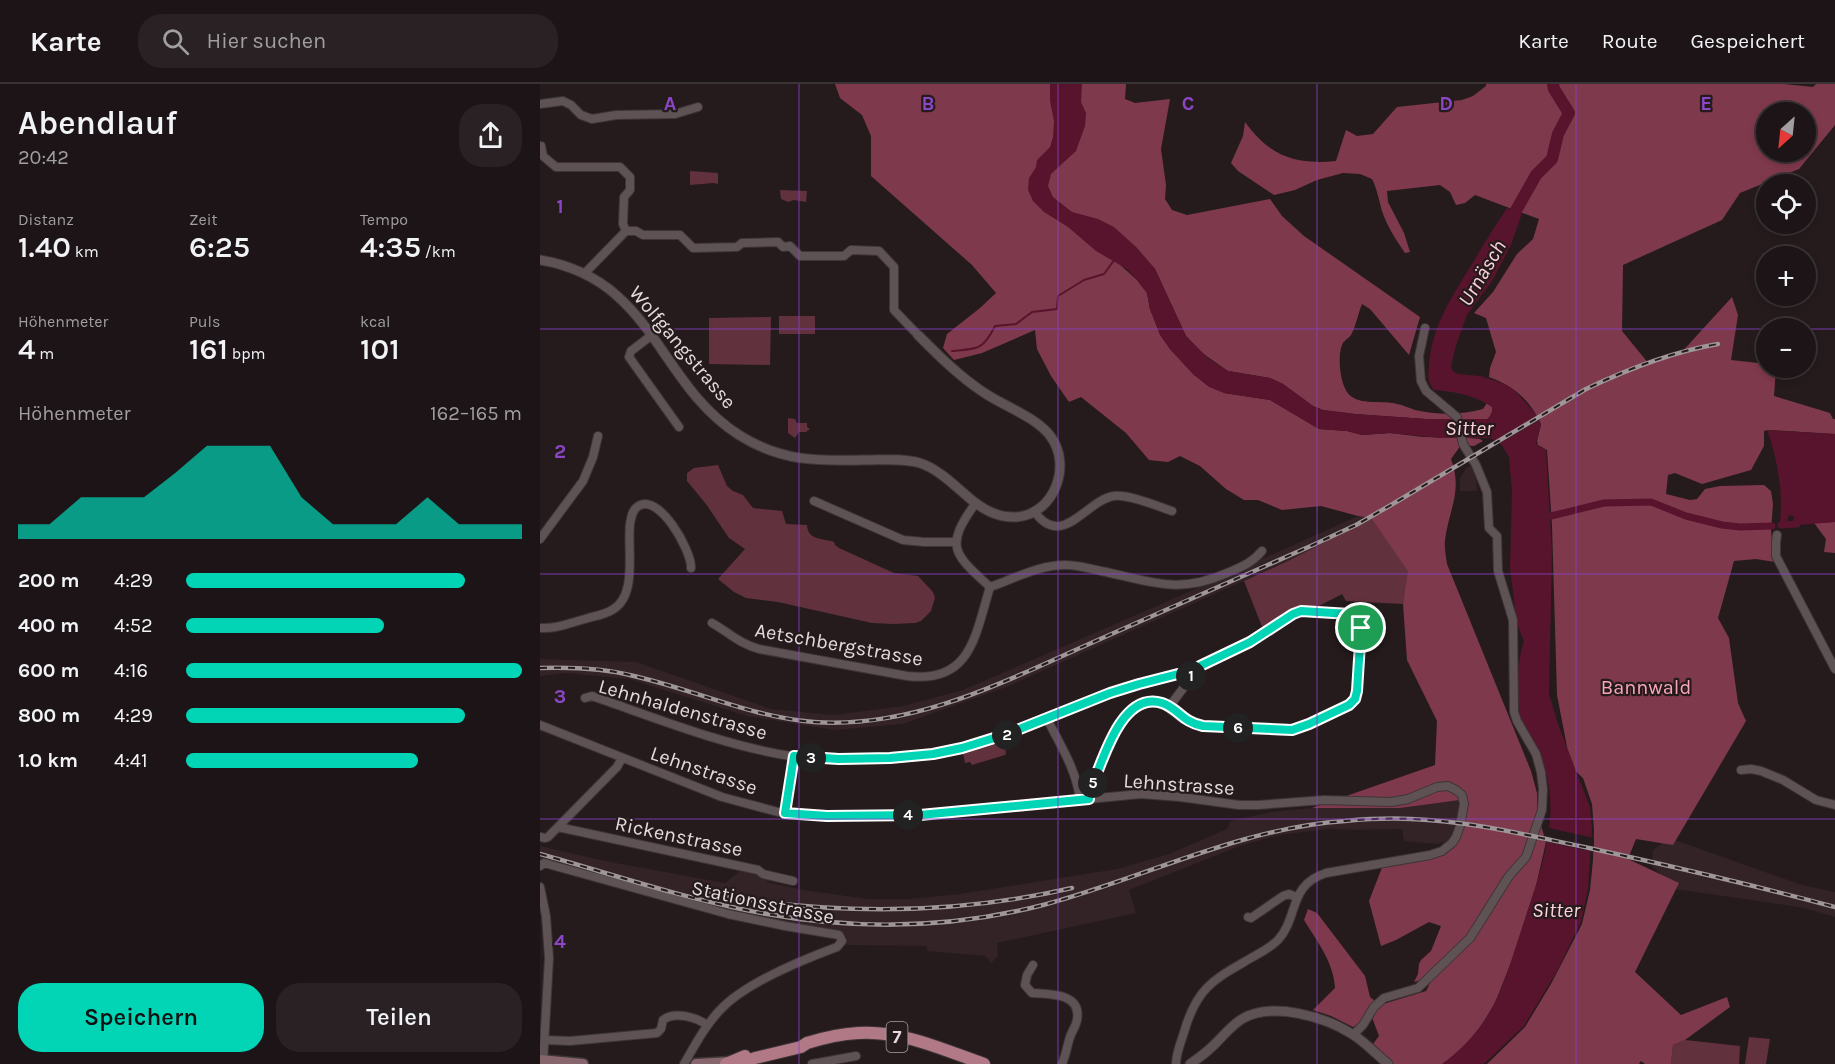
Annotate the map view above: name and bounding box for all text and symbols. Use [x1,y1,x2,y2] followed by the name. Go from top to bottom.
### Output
[138,14,558,68] search box
[30,25,102,58] text: Karte
[159,25,192,58] icon: search
[207,28,326,54] text: Hier suchen
[1518,29,1569,53] text: Karte
[1602,29,1658,53] text: Route
[1691,29,1805,53] text: Gespeichert
[664,92,677,115] text: A
[922,92,934,115] text: B
[1182,92,1194,115] text: C
[1439,92,1453,115] text: D
[1700,92,1712,115] text: E
[1756,102,1816,162] north arrow
[1756,102,1816,378] map controls
[18,104,177,142] text: Abendlauf
[459,104,522,167] button: share
[18,146,69,169] text: 20:42
[1756,174,1816,234] button: locate
[556,195,564,218] text: 1
[18,210,74,229] text: Distanz
[189,210,217,229] text: Zeit
[360,210,408,229] text: Tempo
[18,229,71,265] text: 1.40
[189,229,250,265] text: 6:25
[360,229,421,265] text: 4:35
[1453,236,1511,310] water label: Urnäsch
[71,242,99,261] text: km
[421,242,456,261] text: /km
[1756,246,1816,306] button: +
[625,281,741,413] street label: Wolfgangstrasse
[18,312,108,331] text: Höhenmeter
[189,312,220,331] text: Puls
[360,312,391,331] text: kcal
[1756,318,1816,378] button: −
[18,331,36,367] text: 4
[189,331,228,367] text: 161
[360,331,400,367] text: 101
[36,344,54,363] text: m
[228,344,266,363] text: bpm
[18,402,131,425] text: Höhenmeter
[430,402,522,425] text: 162–165 m
[1445,416,1494,440] water label: Sitter
[554,440,566,463] text: 2
[18,569,79,592] text: 200 m
[114,569,153,592] text: 4:29
[1335,602,1386,653] pin
[1344,611,1377,644] icon: arrive
[18,614,79,637] text: 400 m
[114,614,153,637] text: 4:52
[753,618,925,671] street label: Aetschbergstrasse
[18,659,79,682] text: 600 m
[114,659,148,682] text: 4:16
[1176,661,1206,691] pin: 1
[1188,666,1194,685] text: 1
[596,674,770,745] street label: Lehnhaldenstrasse
[1601,676,1691,699] park label: Bannwald
[554,685,566,708] text: 3
[18,704,80,727] text: 800 m
[114,704,153,727] text: 4:29
[1223,713,1253,743] pin: 6
[1233,718,1243,737] text: 6
[992,720,1022,750] pin: 2
[1002,725,1012,744] text: 2
[647,741,760,799] street label: Lehnstrasse
[796,743,826,773] pin: 3
[806,748,816,767] text: 3
[18,749,78,772] text: 1.0 km
[114,749,148,772] text: 4:41
[1078,768,1108,798] pin: 5
[1123,769,1235,800] street label: Lehnstrasse
[1088,773,1098,792] text: 5
[893,800,923,830] pin: 4
[903,805,913,824] text: 4
[613,812,745,861] street label: Rickenstrasse
[690,876,836,929] street label: Stationsstrasse
[1532,898,1581,922] water label: Sitter
[554,930,566,953] text: 4
[18,983,264,1052] button: Speichern
[276,983,522,1052] button: Teilen
[886,1022,908,1052] road number: 7

